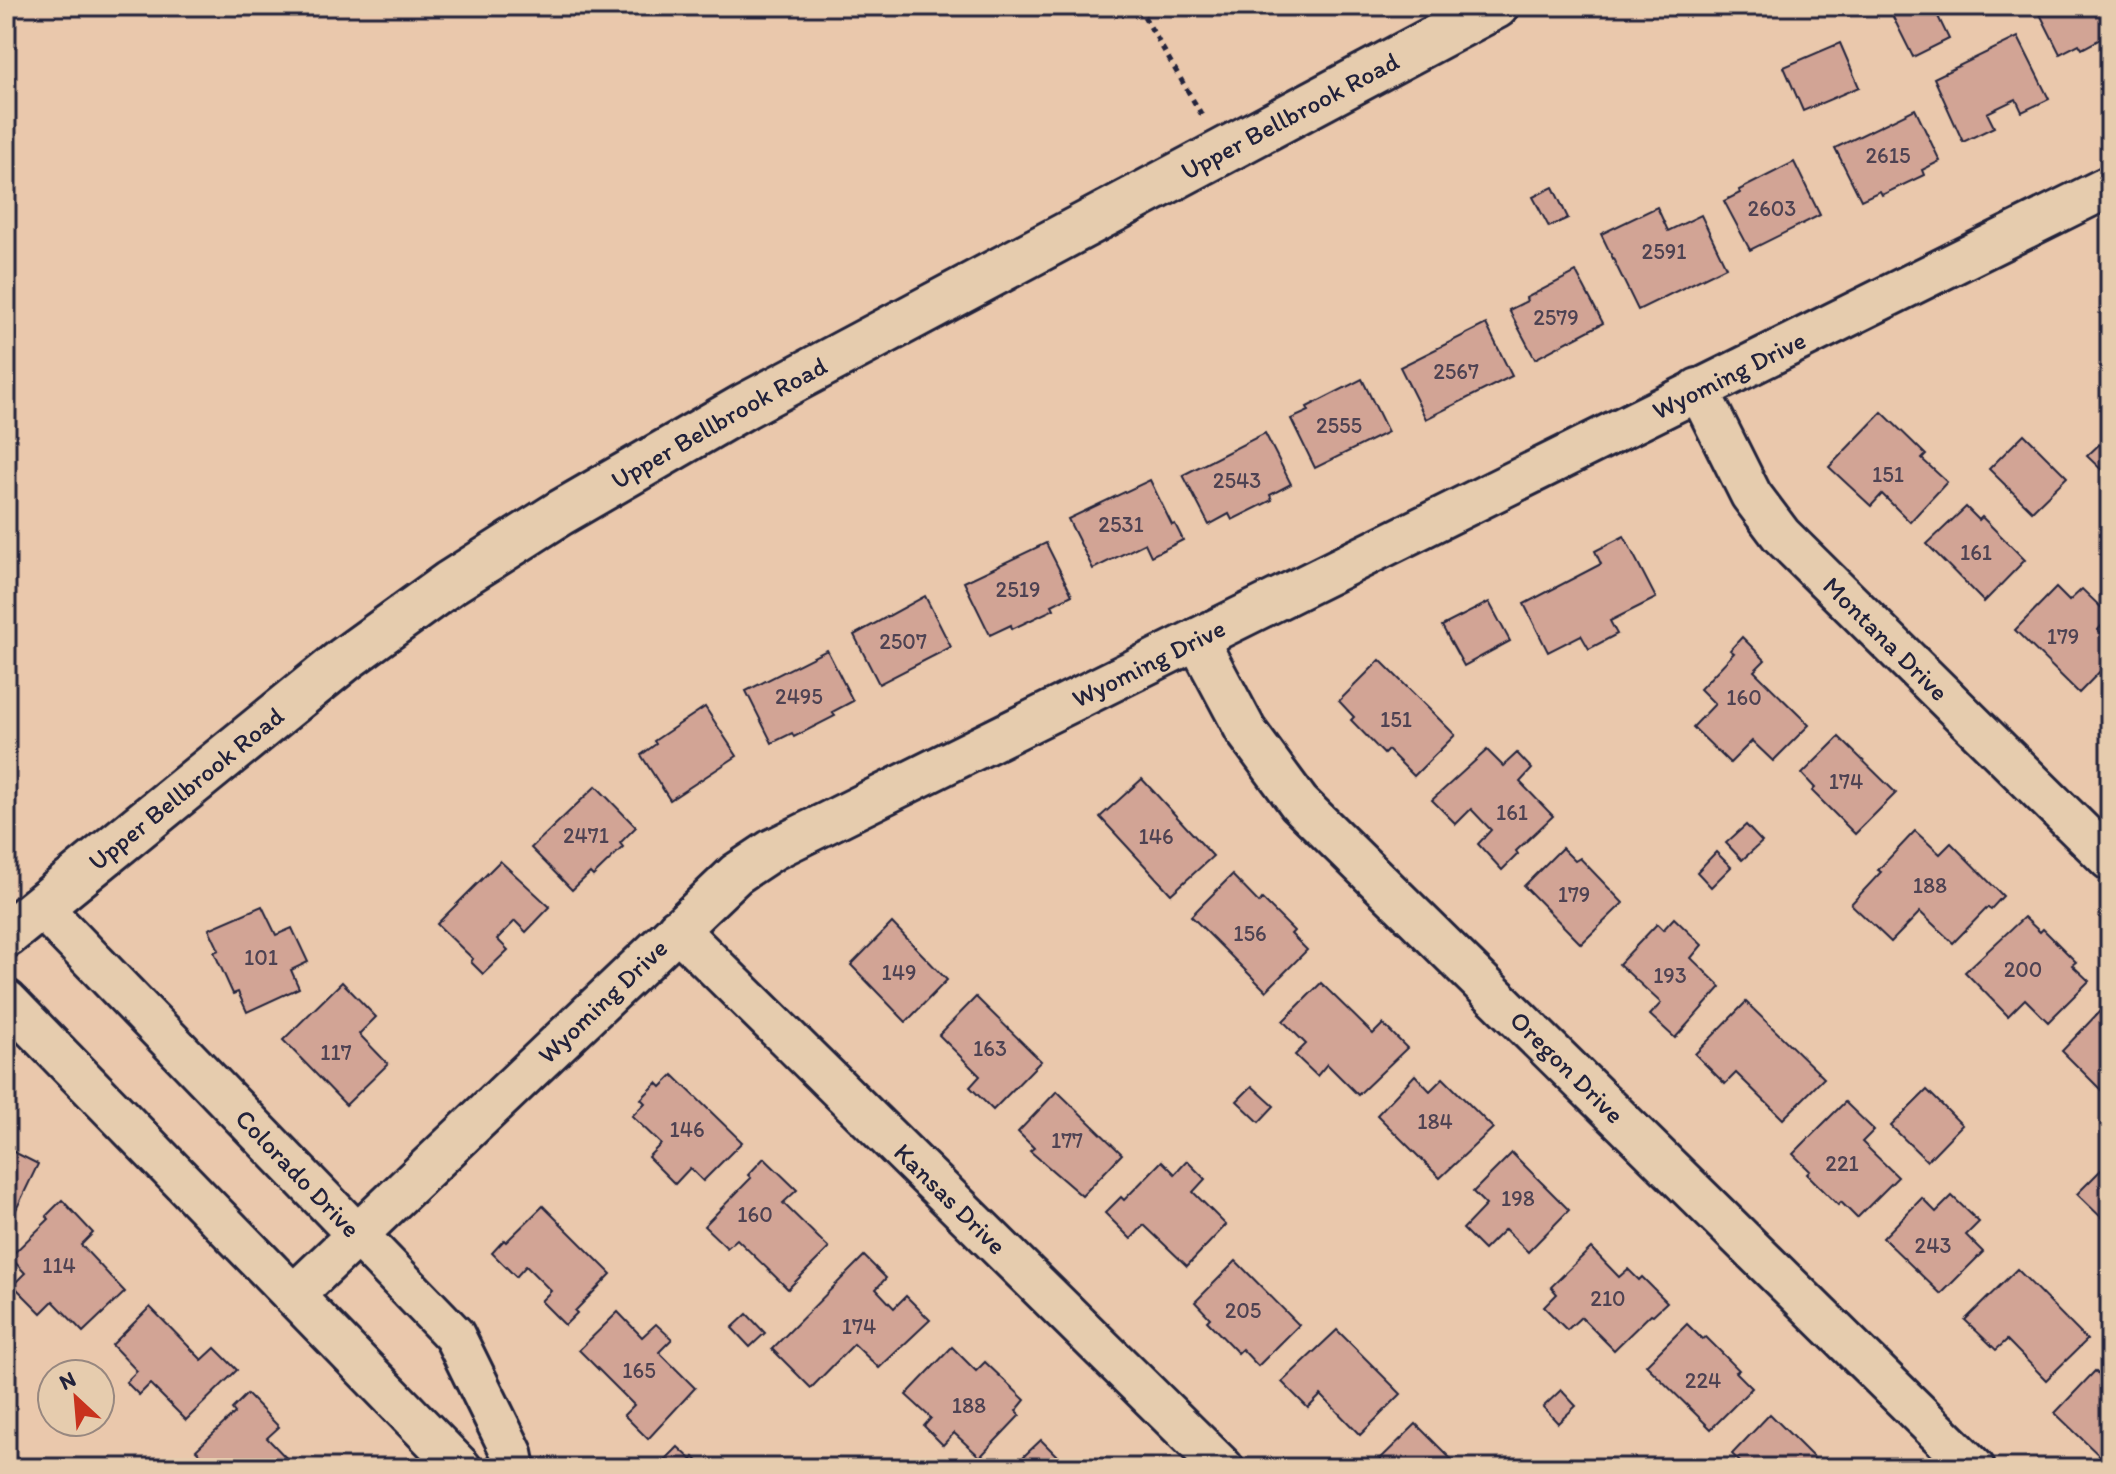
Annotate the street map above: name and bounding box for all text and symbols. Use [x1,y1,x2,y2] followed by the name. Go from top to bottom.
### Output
[1175,45,1404,187] street label: Upper Bellbrook Road
[1866,142,1910,169] house number: 2615
[1748,195,1796,222] house number: 2603
[1642,238,1686,265] house number: 2591
[1533,304,1579,331] house number: 2579
[1647,324,1811,427] street label: Wyoming Drive
[605,349,832,496] street label: Upper Bellbrook Road
[1433,358,1479,385] house number: 2567
[1316,412,1362,439] house number: 2555
[1872,461,1904,488] house number: 151
[1213,467,1261,494] house number: 2543
[1098,511,1144,538] house number: 2531
[1960,539,1992,566] house number: 161
[1816,570,1955,708] street label: Montana Drive
[996,576,1040,603] house number: 2519
[1067,612,1230,715] street label: Wyoming Drive
[2047,623,2079,650] house number: 179
[879,628,927,655] house number: 2507
[775,683,823,710] house number: 2495
[1726,684,1762,711] house number: 160
[82,700,290,877] street label: Upper Bellbrook Road
[1380,706,1412,733] house number: 151
[1829,768,1863,795] house number: 174
[1496,799,1528,826] house number: 161
[563,822,609,849] house number: 2471
[1138,823,1174,850] house number: 146
[1913,872,1947,899] house number: 188
[1558,881,1590,908] house number: 179
[1233,920,1267,947] house number: 156
[531,932,674,1070] street label: Wyoming Drive
[244,944,278,971] house number: 101
[2004,956,2042,983] house number: 200
[882,959,916,986] house number: 149
[1653,962,1687,989] house number: 193
[1503,1004,1631,1130] street label: Oregon Drive
[973,1035,1007,1062] house number: 163
[320,1039,352,1066] house number: 117
[229,1102,367,1244] street label: Colorado Drive
[1417,1108,1453,1135] house number: 184
[669,1116,705,1143] house number: 146
[1051,1127,1083,1154] house number: 177
[887,1136,1013,1261] street label: Kansas Drive
[1825,1150,1859,1177] house number: 221
[1501,1185,1535,1212] house number: 198
[737,1201,773,1228] house number: 160
[1915,1232,1951,1259] house number: 243
[42,1252,76,1279] house number: 114
[1590,1285,1626,1312] house number: 210
[1225,1297,1261,1324] house number: 205
[842,1313,876,1340] house number: 174
[622,1357,656,1384] house number: 165
[36,1358,116,1438] north arrow
[55,1365,80,1396] text: N
[1685,1367,1721,1394] house number: 224
[952,1392,986,1419] house number: 188

